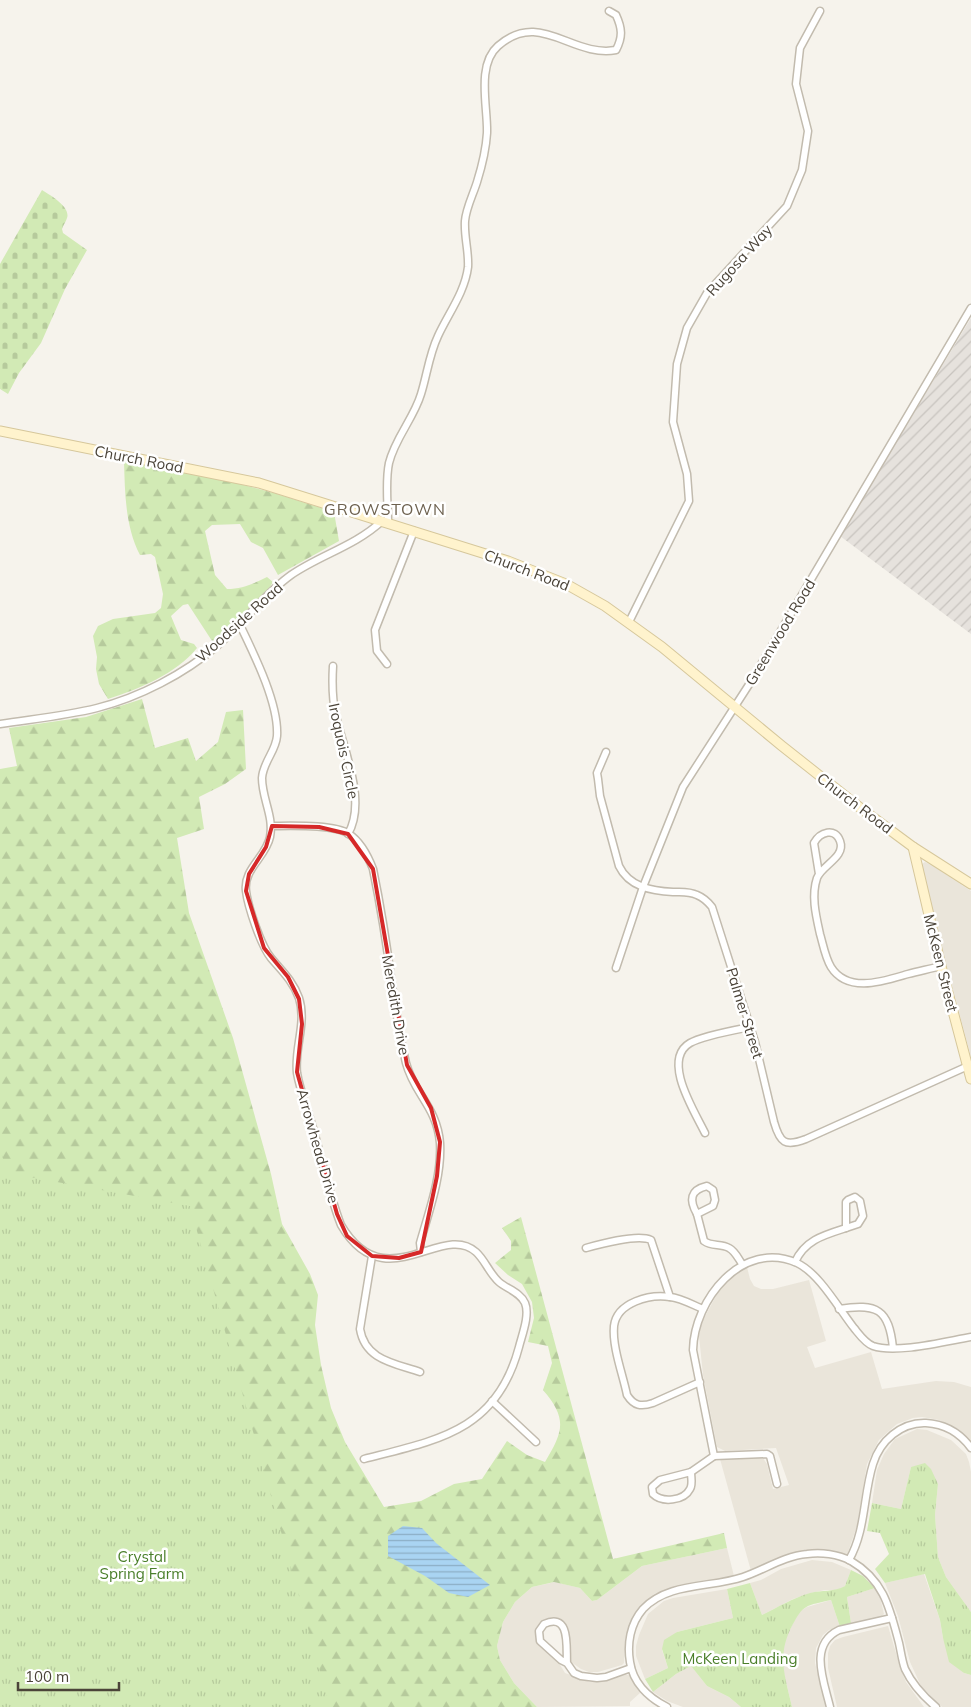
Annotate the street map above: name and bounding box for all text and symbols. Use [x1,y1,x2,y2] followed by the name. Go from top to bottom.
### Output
[702,220,776,300] street label: Rugosa Way
[93,441,185,477] street label: Church Road
[324,499,446,519] district label: GROWSTOWN
[482,545,572,595] street label: Church Road
[741,575,819,689] street label: Greenwood Road
[191,578,287,666] street label: Woodside Road
[325,701,363,801] street label: Iroquois Circle
[813,768,897,838] street label: Church Road
[920,912,962,1014] street label: McKeen Street
[378,953,414,1057] street label: Meredith Drive
[722,965,768,1061] street label: Palmer Street
[293,1086,343,1206] street label: Arrowhead Drive
[100,1547,184,1583] park label: Crystal Spring Farm
[682,1649,798,1668] park label: McKeen Landing
[18,1660,119,1692] scale bar
[25,1667,69,1686] text: 100 m

